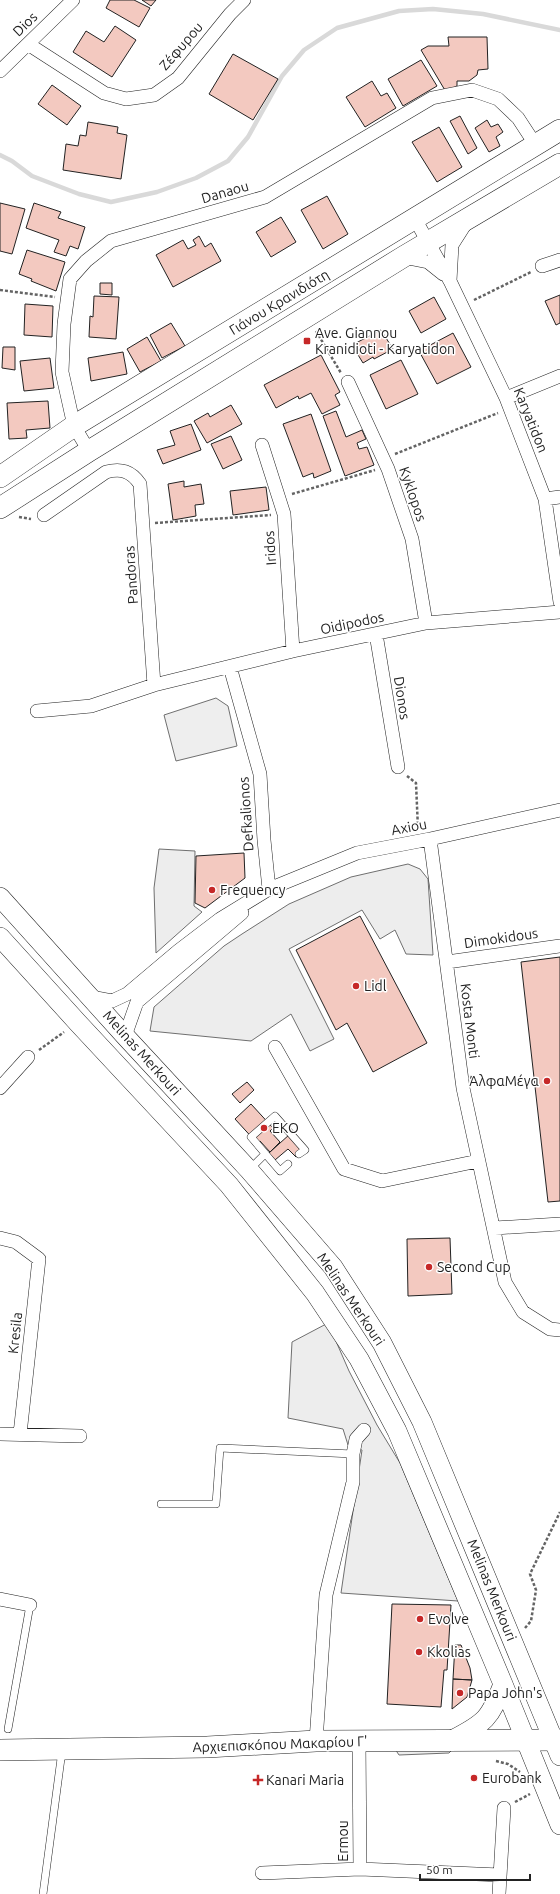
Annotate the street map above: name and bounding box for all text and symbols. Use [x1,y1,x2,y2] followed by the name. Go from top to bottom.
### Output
[10,9,40,39] street label: Dios
[156,19,206,73] street label: Ζέφυρου
[199,178,251,206] street label: Danaou
[226,266,332,338] street label: Γιάνου Κρανιδιότη
[315,325,455,357] place label: Ave. Giannou Kranidioti - Karyatidon
[302,336,312,346] marker: Ave. Giannou Kranidioti - Karyatidon
[511,385,551,455] street label: Karyatidon
[396,465,430,523] street label: Kyklopos
[261,530,279,566] street label: Iridos
[121,545,141,605] street label: Pandoras
[319,608,385,638] street label: Oidipodos
[391,675,413,721] street label: Dionos
[235,776,257,852] street label: Defkalionos
[390,816,428,838] street label: Axiou
[220,882,286,898] place label: Frequency
[207,885,217,895] marker: Frequency
[463,925,539,951] street label: Dimokidous
[364,978,387,994] place label: Lidl
[351,981,361,991] marker: Lidl
[457,982,483,1060] street label: Kosta Monti
[100,1007,184,1099] street label: Melinas Merkouri
[469,1073,540,1089] place label: ΆλφαΜέγα
[542,1076,552,1086] marker: ΆλφαΜέγα
[272,1120,299,1136] place label: EKO
[259,1123,269,1133] marker: EKO
[314,1250,388,1348] street label: Melinas Merkouri
[437,1259,511,1275] place label: Second Cup
[424,1262,434,1272] marker: Second Cup
[5,1311,25,1355] street label: Kresila
[464,1537,520,1643] street label: Melinas Merkouri
[428,1611,469,1627] place label: Evolve
[415,1614,425,1624] marker: Evolve
[427,1644,471,1660] place label: Kkolias
[414,1647,424,1657] marker: Kkolias
[468,1685,542,1701] place label: Papa John's
[455,1688,465,1698] marker: Papa John's
[192,1733,368,1755] street label: Αρχιεπισκόπου Μακαρίου Γ'
[482,1770,542,1786] place label: Eurobank
[266,1772,344,1788] place label: Kanari Maria
[469,1773,479,1783] marker: Eurobank
[253,1775,263,1785] marker: Kanari Maria
[335,1820,351,1862] street label: Ermou
[420,1856,530,1882] scale bar
[426,1863,453,1876] text: 50 m

